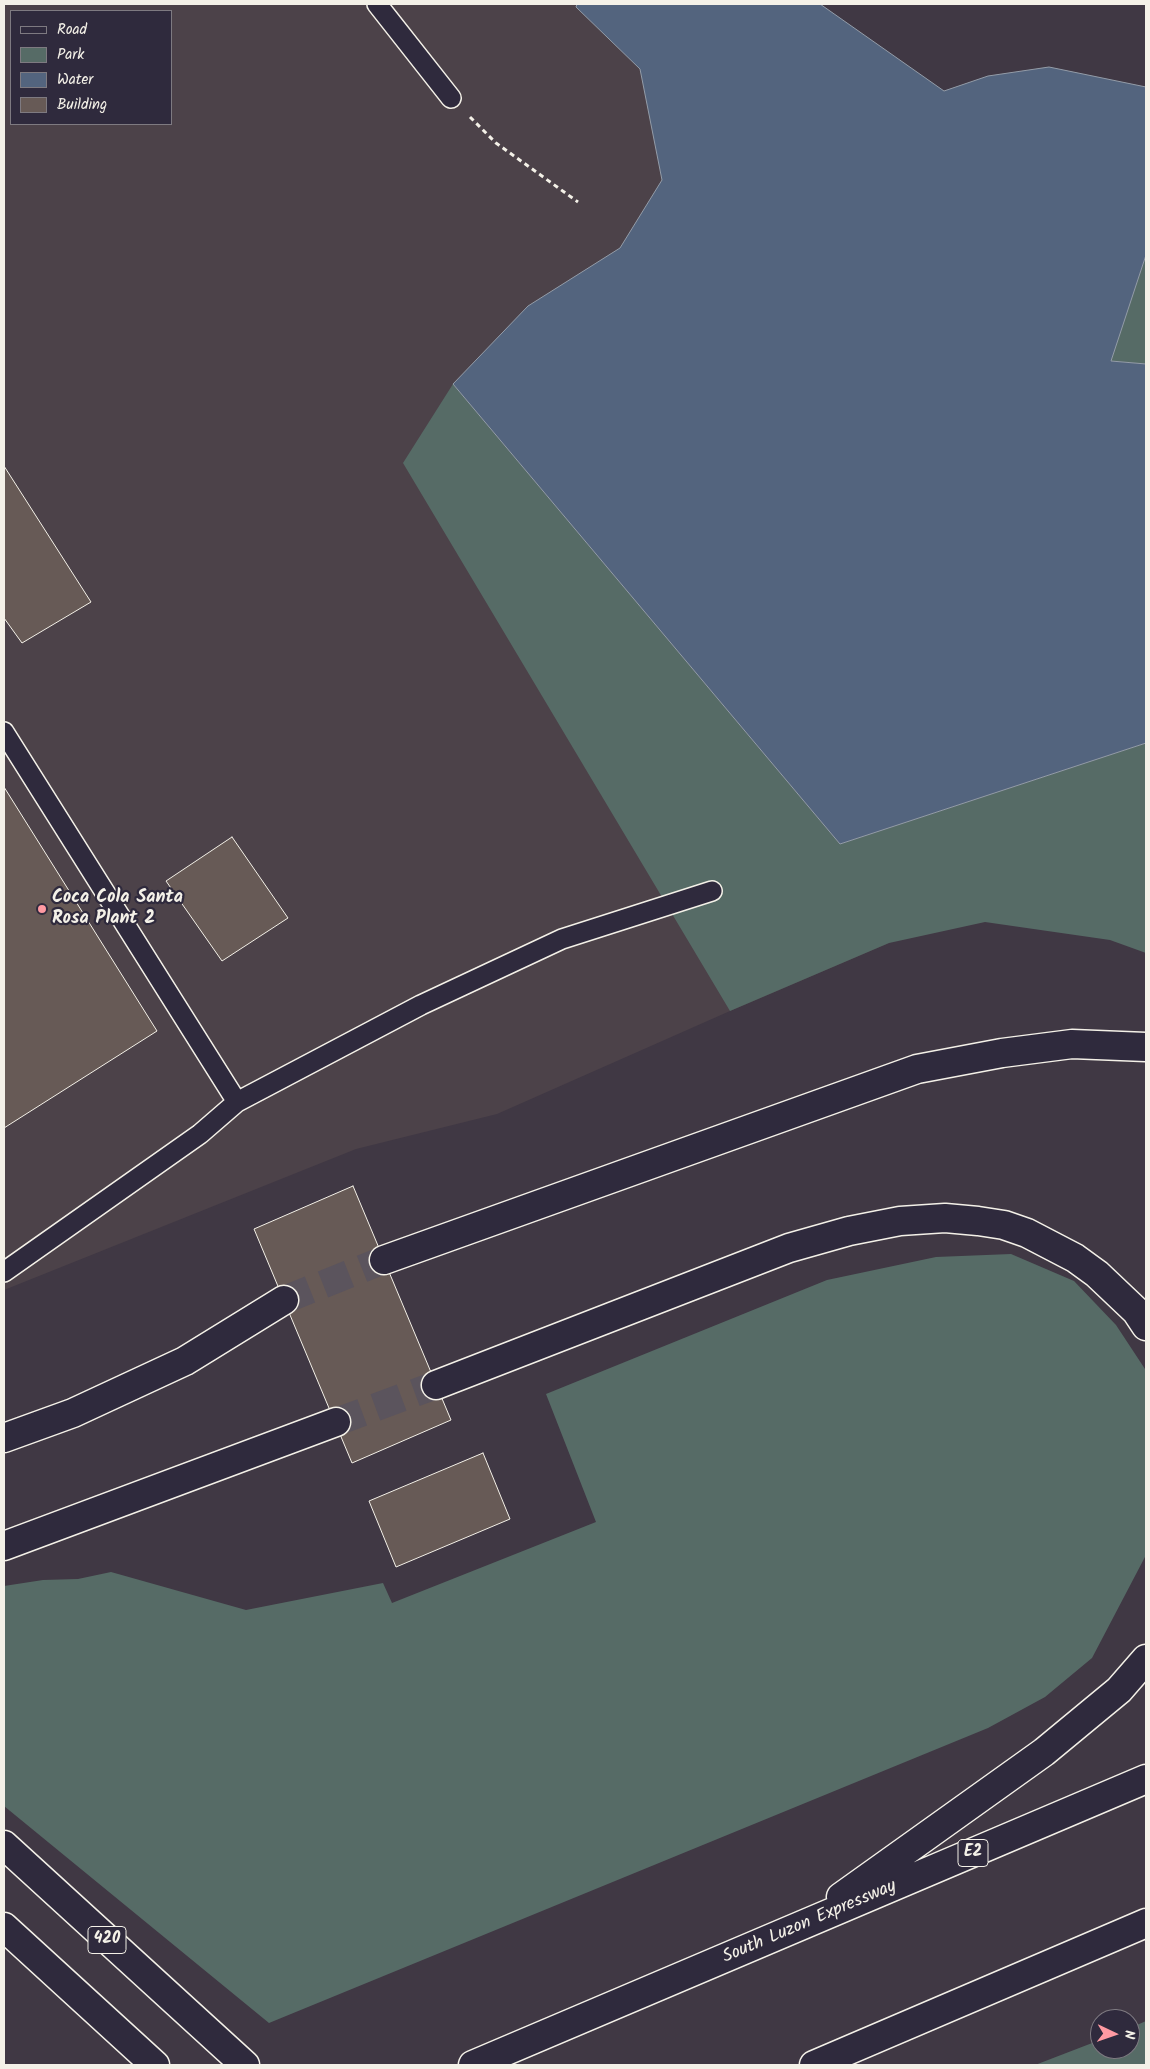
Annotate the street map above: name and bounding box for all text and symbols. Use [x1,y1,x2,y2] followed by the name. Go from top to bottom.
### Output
[10,10,172,125] legend
[57,18,87,42] text: Road
[57,43,84,67] text: Park
[57,68,93,92] text: Water
[57,93,107,117] text: Building
[52,888,183,931] place label: Coca Cola Santa Rosa Plant 2
[36,903,48,915] marker: Coca Cola Santa Rosa Plant 2
[958,1840,988,1866] road number: E2
[720,1877,900,1969] street label: South Luzon Expressway
[88,1926,126,1954] road number: 420
[1090,2009,1140,2059] north arrow
[1118,2030,1140,2040] text: N

